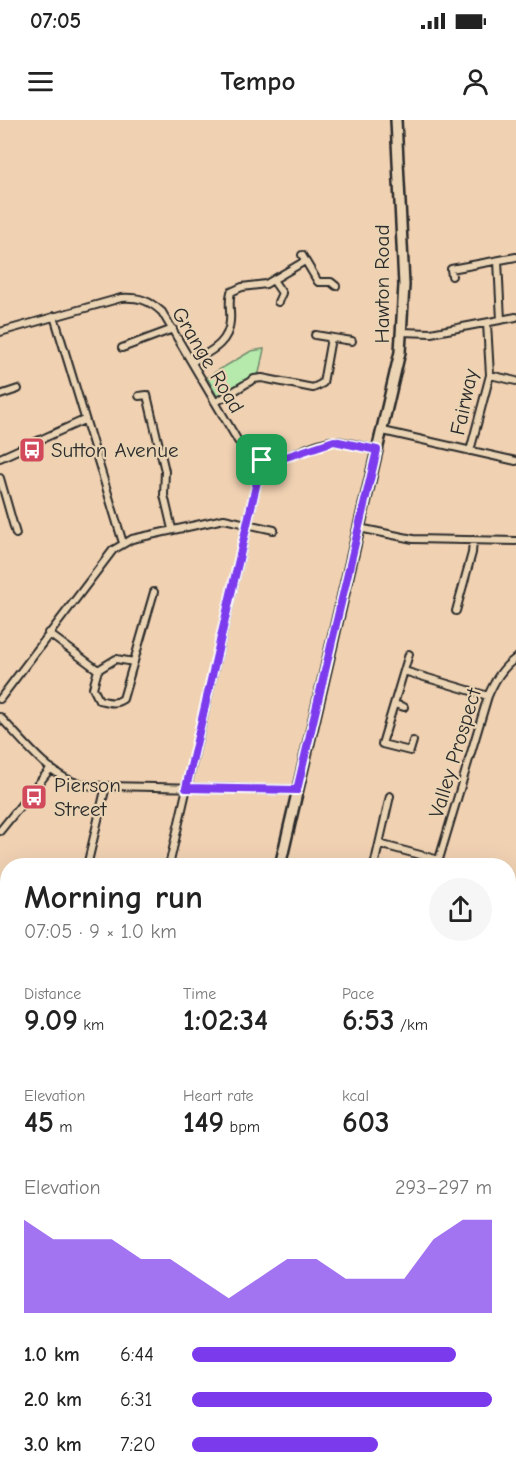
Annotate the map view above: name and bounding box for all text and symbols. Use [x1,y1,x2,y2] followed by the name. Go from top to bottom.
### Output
[30,8,81,34] text: 07:05
[24,65,57,98] icon: menu
[459,65,492,98] icon: person
[221,66,295,97] text: Tempo
[370,224,394,344] street label: Hawton Road
[167,303,249,417] street label: Grange Road
[445,366,483,437] street label: Fairway
[236,434,287,485] pin
[17,435,47,465] bus stop icon: Sutton Avenue
[51,438,178,462] place label: Sutton Avenue
[245,443,278,476] icon: arrive
[424,684,486,821] street label: Valley Prospect
[54,773,121,821] place label: Pierson Street
[19,782,49,812] bus stop icon: Pierson Street
[24,878,203,916] text: Morning run
[429,878,492,941] button: share
[24,920,177,943] text: 07:05 · 9 × 1.0 km
[24,985,81,1003] text: Distance
[183,985,216,1003] text: Time
[342,985,374,1003] text: Pace
[24,1003,78,1038] text: 9.09
[183,1003,268,1038] text: 1:02:34
[342,1003,395,1038] text: 6:53
[78,1016,104,1034] text: km
[395,1016,428,1034] text: /km
[24,1087,85,1105] text: Elevation
[183,1087,254,1105] text: Heart rate
[342,1087,369,1105] text: kcal
[24,1105,54,1140] text: 45
[183,1105,224,1140] text: 149
[342,1105,390,1140] text: 603
[54,1118,73,1136] text: m
[224,1118,260,1136] text: bpm
[24,1176,101,1199] text: Elevation
[395,1176,492,1199] text: 293–297 m
[24,1343,80,1366] text: 1.0 km
[120,1343,154,1366] text: 6:44
[24,1388,82,1411] text: 2.0 km
[120,1388,153,1411] text: 6:31
[24,1433,82,1456] text: 3.0 km
[120,1433,156,1456] text: 7:20

